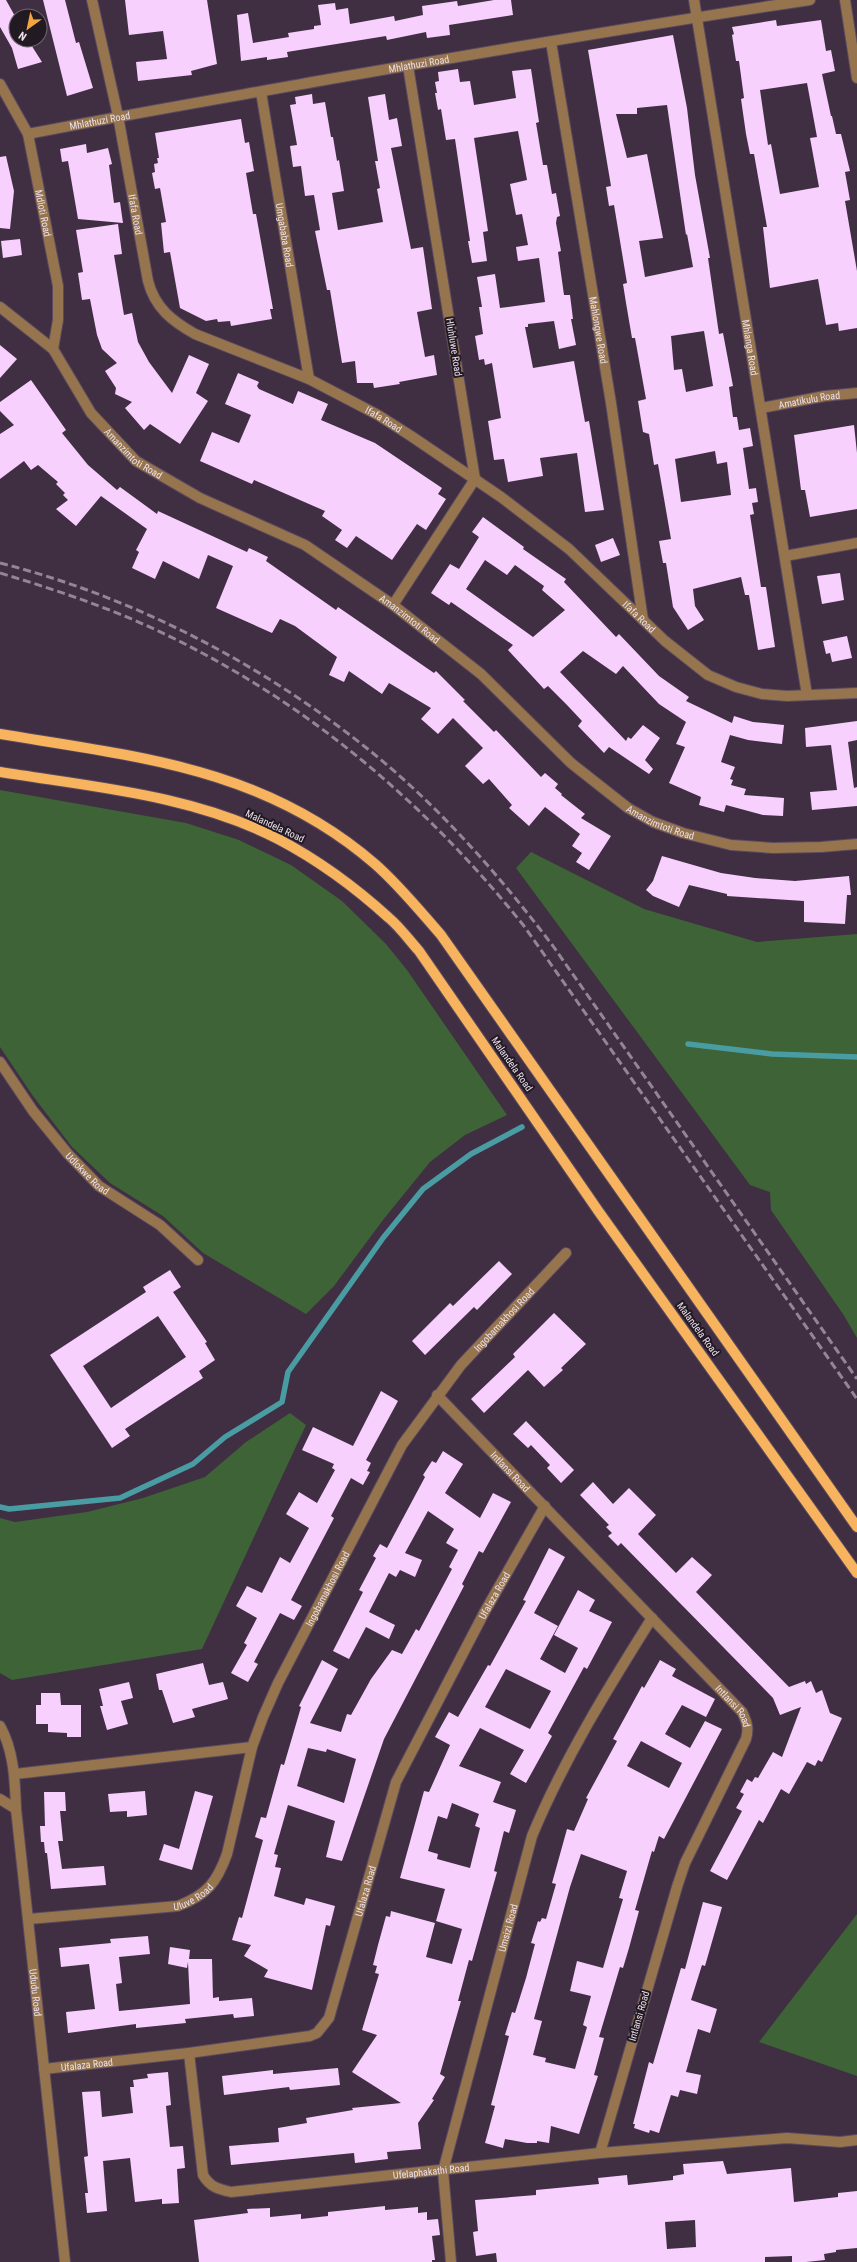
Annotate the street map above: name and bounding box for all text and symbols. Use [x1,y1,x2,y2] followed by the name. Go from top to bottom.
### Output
[8,8,48,48] north arrow
[16,29,29,43] text: N
[388,53,450,74] street label: Mhlathuzi Road
[69,109,131,131] street label: Mhlathuzi Road
[34,189,54,238] street label: Mdloti Road
[127,193,145,236] street label: Ifafa Road
[274,202,296,268] street label: Umgababa Road
[588,296,610,364] street label: Mahlongwe Road
[444,317,464,377] street label: Hluhluwe Road
[741,319,760,376] street label: Mhlanga Road
[778,389,841,410] street label: Amatikulu Road
[363,404,404,434] street label: Ifafa Road
[102,426,164,481] street label: Amanzimtoti Road
[378,592,442,645] street label: Amanzimtoti Road
[621,598,658,635] street label: Ifafa Road
[625,803,695,841] street label: Amanzimtoti Road
[244,808,306,844] street label: Malandela Road
[489,1035,535,1093] street label: Malandela Road
[64,1150,111,1197] street label: Udlokwe Road
[471,1285,536,1353] street label: Ingobamakhosi Road
[675,1300,721,1358] street label: Malandela Road
[489,1449,532,1494] street label: Intlansi Road
[303,1549,351,1628] street label: Ingobamakhosi Road
[476,1570,512,1621] street label: Ufalaza Road
[713,1682,753,1728] street label: Intlansi Road
[353,1864,378,1918] street label: Ufalaza Road
[173,1881,215,1912] street label: Uluve Road
[496,1903,519,1953] street label: Umsizi Road
[28,1968,44,2017] street label: Ududu Road
[627,1990,651,2042] street label: Intlansi Road
[60,2056,113,2073] street label: Ufalaza Road
[392,2161,470,2180] street label: Ufelaphakathi Road

